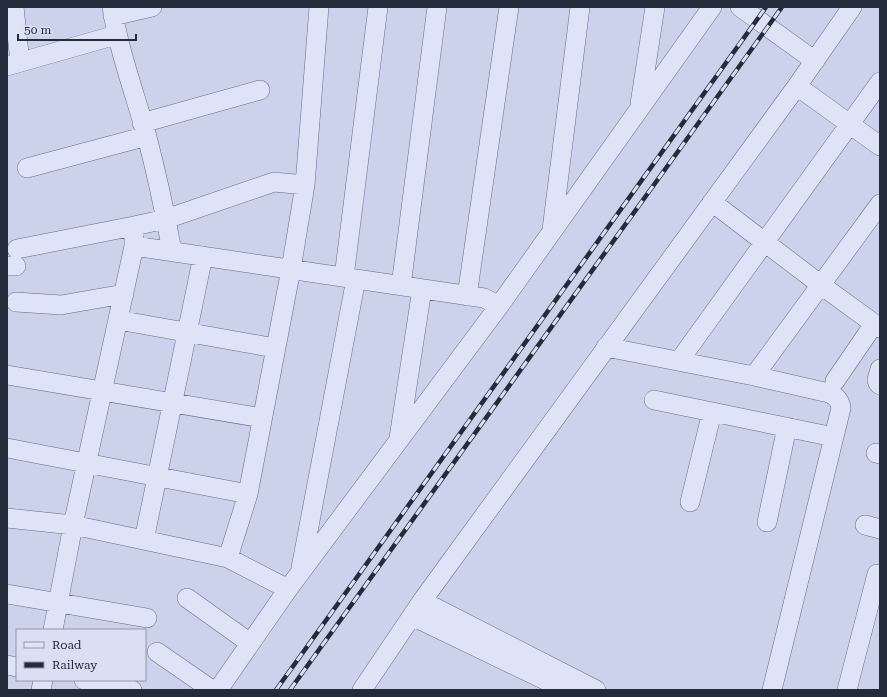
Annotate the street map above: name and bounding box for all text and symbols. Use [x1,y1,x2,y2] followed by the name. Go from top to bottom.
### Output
[18,16,136,42] scale bar
[24,23,51,37] text: 50 m
[16,629,146,681] legend
[52,638,82,652] text: Road
[52,658,98,672] text: Railway

